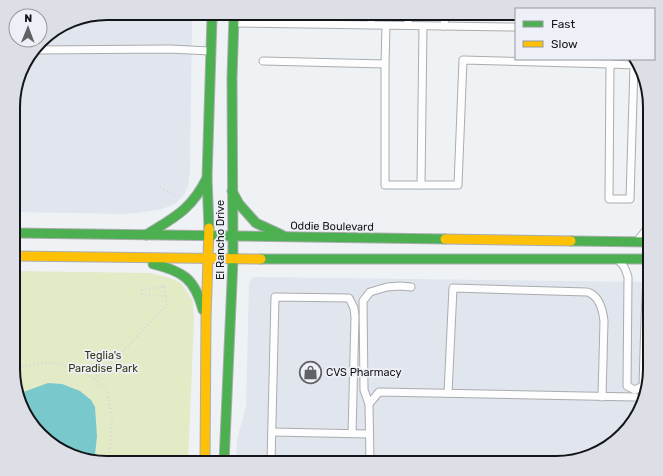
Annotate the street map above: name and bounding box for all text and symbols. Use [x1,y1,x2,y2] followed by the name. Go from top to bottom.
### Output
[8,8,48,48] north arrow
[515,8,655,60] legend
[24,12,32,25] text: N
[551,17,575,31] text: Fast
[551,37,578,51] text: Slow
[214,200,227,280] street label: El Rancho Drive
[290,219,374,234] street label: Oddie Boulevard
[68,349,138,375] park label: Teglia's Paradise Park
[297,359,323,385] shop icon: CVS Pharmacy
[326,366,401,379] place label: CVS Pharmacy

